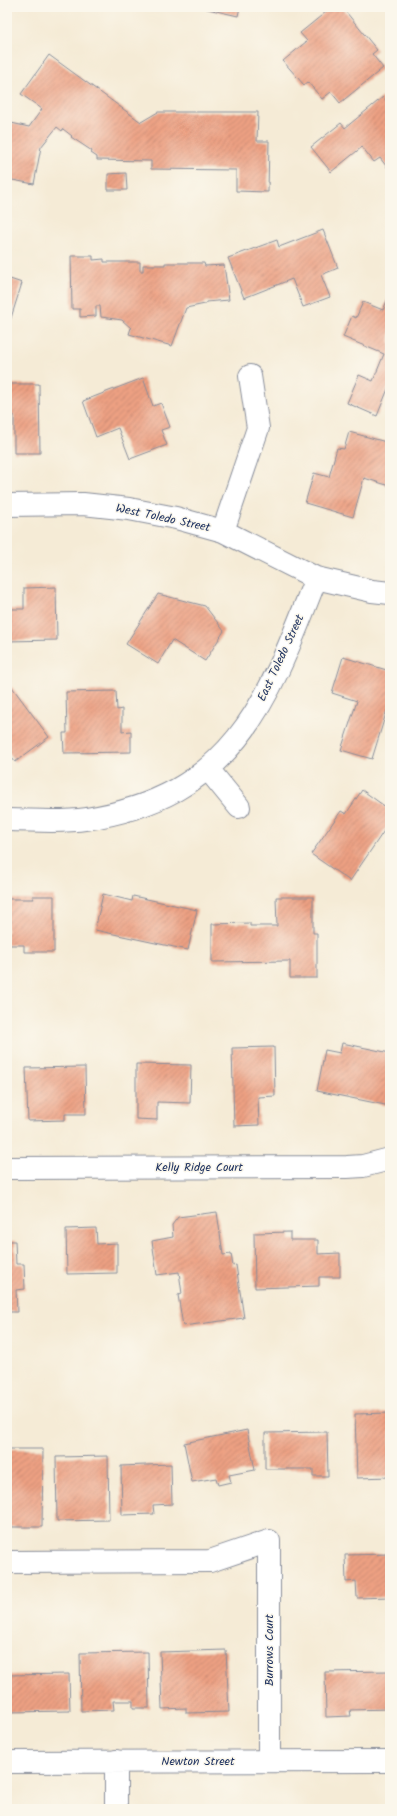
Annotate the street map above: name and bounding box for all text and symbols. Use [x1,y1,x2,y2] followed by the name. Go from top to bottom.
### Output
[114,499,212,537] street label: West Toledo Street
[253,611,310,705] street label: East Toledo Street
[155,1158,243,1177] street label: Kelly Ridge Court
[260,1614,279,1686] street label: Burrows Court
[161,1752,235,1771] street label: Newton Street

